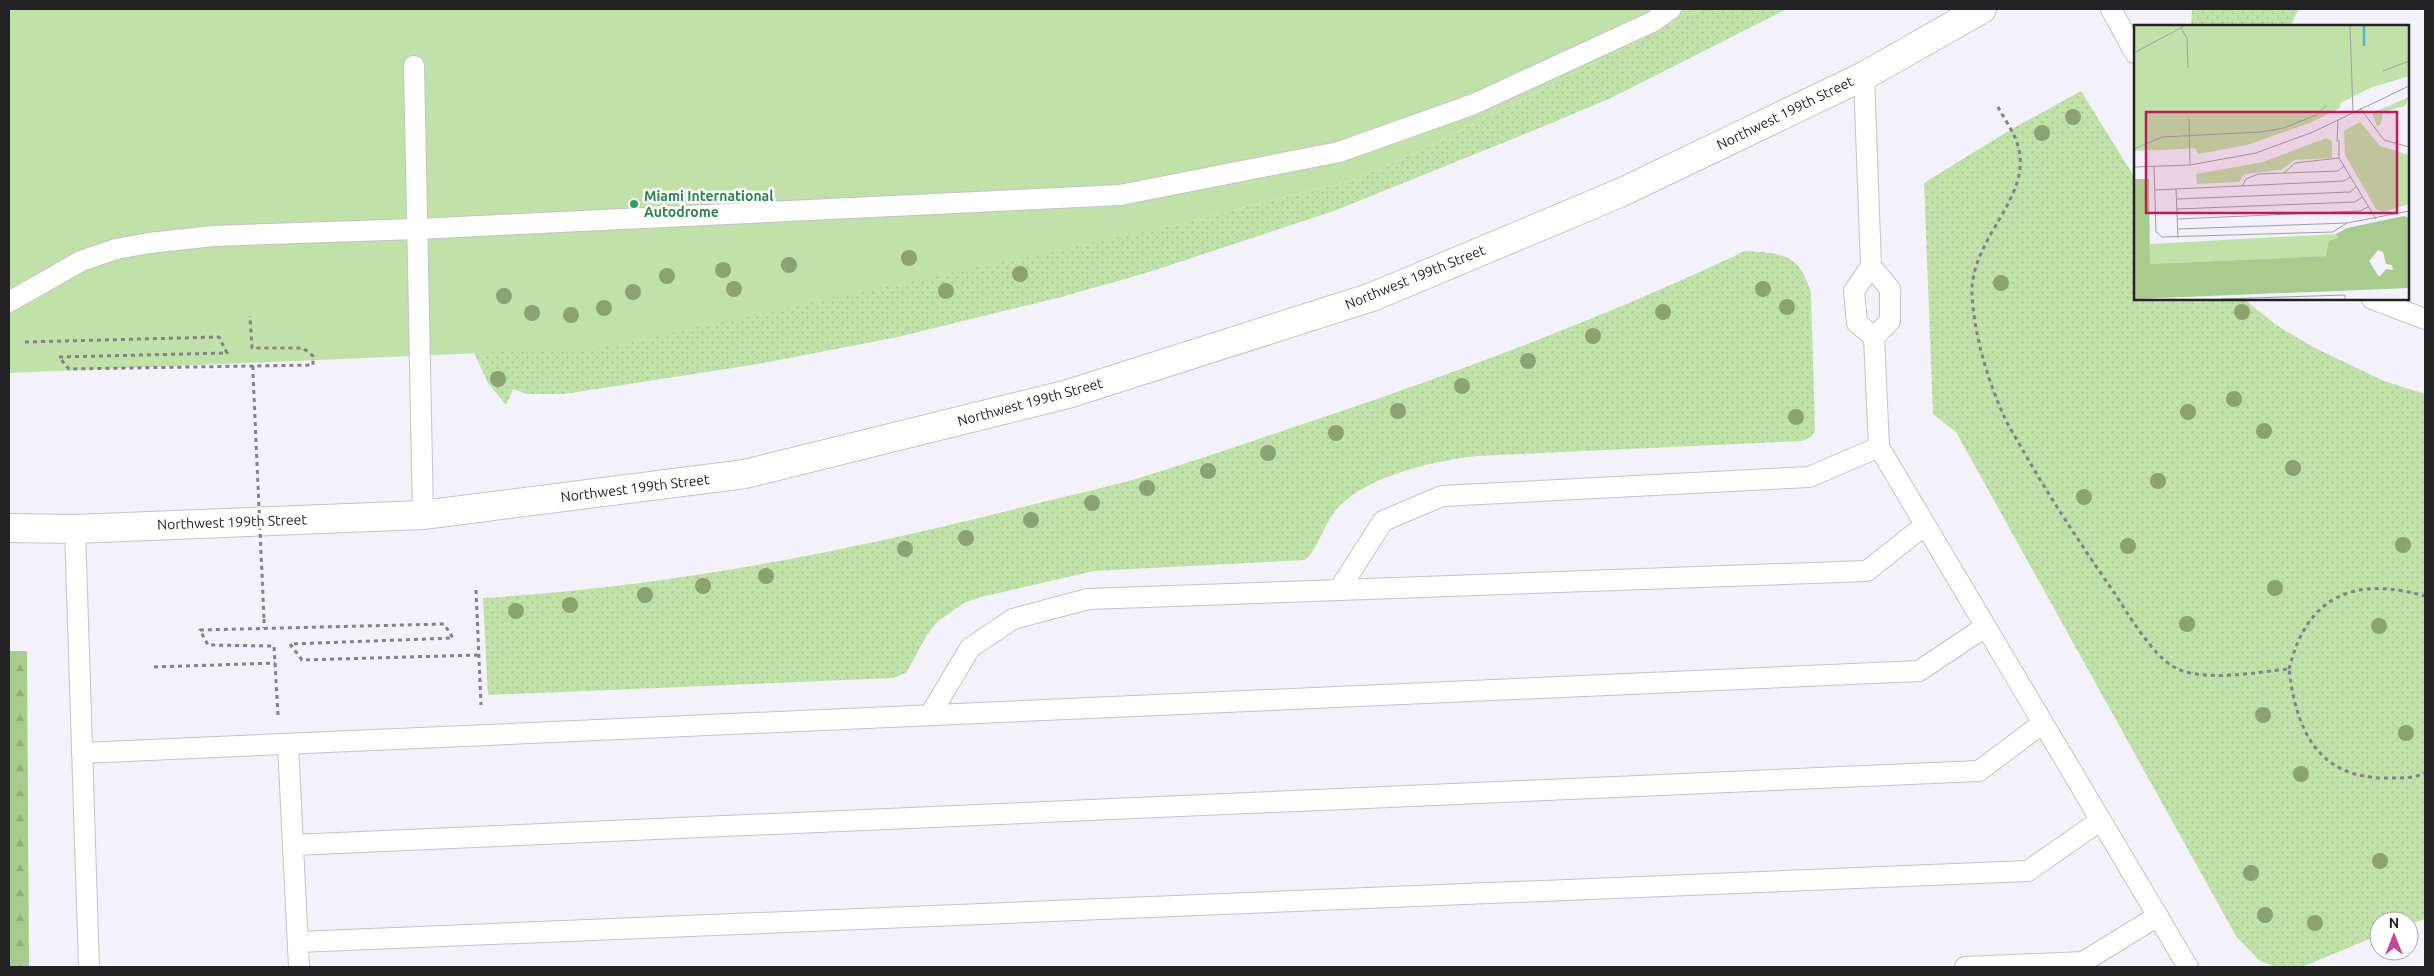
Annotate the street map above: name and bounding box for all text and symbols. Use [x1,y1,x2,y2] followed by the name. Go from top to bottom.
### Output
[2134,25,2409,300] inset map
[1714,73,1856,153] street label: Northwest 199th Street
[644,188,773,220] place label: Miami International Autodrome
[628,198,640,210] marker: Miami International Autodrome
[1343,241,1488,312] street label: Northwest 199th Street
[956,375,1105,429] street label: Northwest 199th Street
[560,471,711,505] street label: Northwest 199th Street
[157,511,308,533] street label: Northwest 199th Street
[2369,911,2419,961] north arrow
[2389,915,2399,931] text: N

